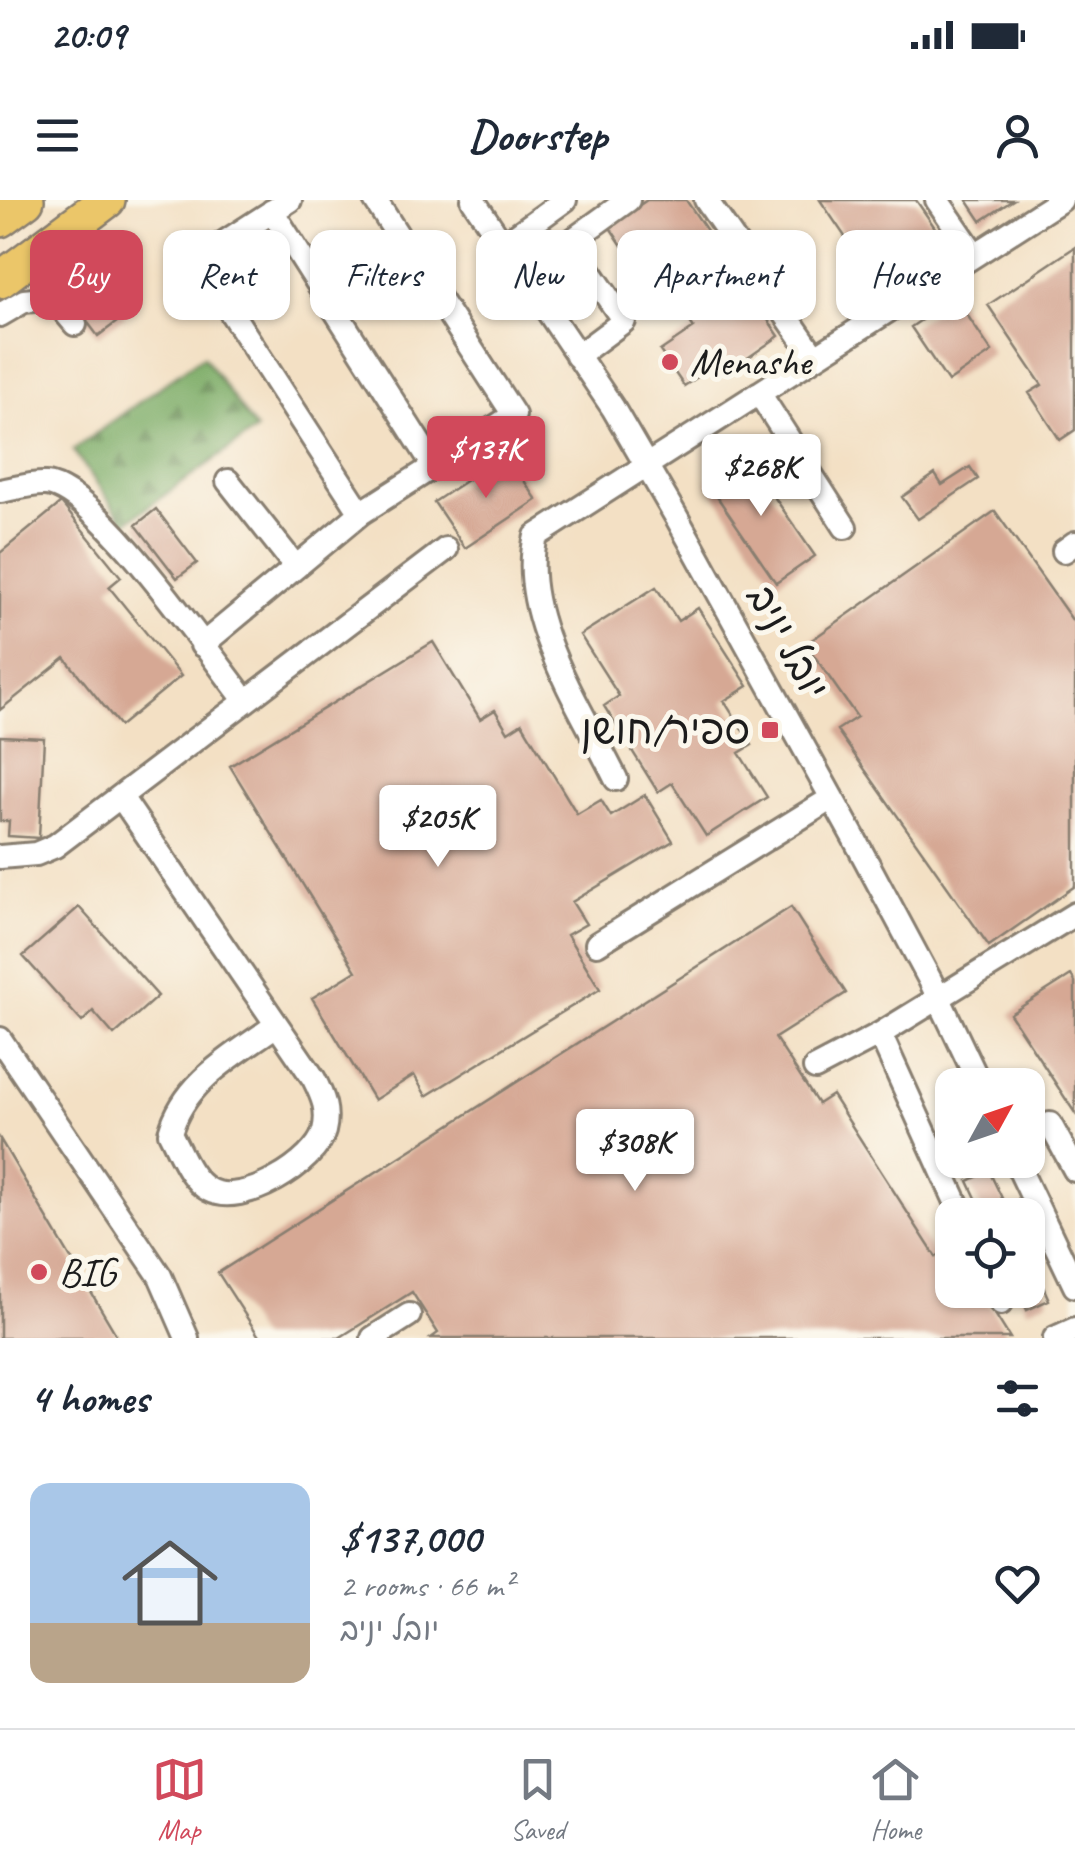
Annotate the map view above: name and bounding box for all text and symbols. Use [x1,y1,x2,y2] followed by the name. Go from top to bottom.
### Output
[50,12,125,59] text: 20:09
[468,107,607,164] text: Doorstep
[30,108,85,163] icon: menu
[990,108,1045,163] icon: person
[30,230,143,320] chip: Buy
[163,230,290,320] chip: Rent
[310,230,456,320] chip: Filters
[476,230,597,320] chip: New
[617,230,816,320] chip: Apartment
[836,230,974,320] chip: House
[690,337,814,387] place label: Menashe
[659,351,681,373] marker: Menashe
[416,416,556,501] pin: $137K
[449,428,523,469] text: $137K
[691,434,831,519] pin: $268K
[724,446,798,487] text: $268K
[736,576,840,708] street label: יובל יניב
[581,705,750,755] place label: ספיר/חושן
[759,719,781,741] marker: ספיר/חושן
[368,785,508,870] pin: $205K
[401,797,475,838] text: $205K
[935,1068,1045,1178] north arrow
[935,1068,1045,1308] map controls
[565,1109,705,1194] pin: $308K
[598,1121,672,1162] text: $308K
[935,1198,1045,1308] button: locate
[59,1247,119,1297] place label: BIG
[28,1261,50,1283] marker: BIG
[990,1371,1045,1426] icon: filters
[30,1372,149,1425] text: 4 homes
[340,1512,480,1565] text: $137,000
[110,1523,230,1643] icon: home
[990,1556,1045,1611] icon: heart
[340,1565,513,1606] text: 2 rooms · 66 m²
[340,1609,439,1650] text: יובל יניב
[152,1752,207,1847] tab: Map
[510,1752,565,1847] tab: Saved
[868,1752,923,1847] tab: Home

